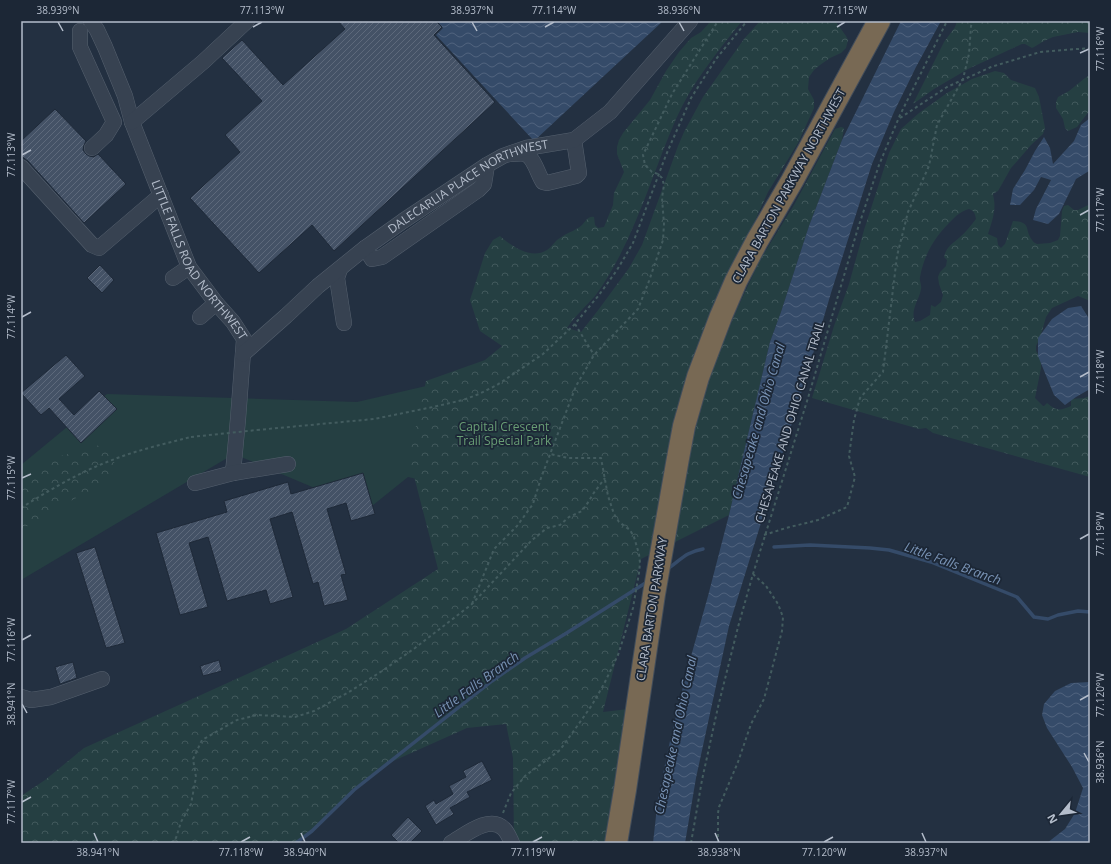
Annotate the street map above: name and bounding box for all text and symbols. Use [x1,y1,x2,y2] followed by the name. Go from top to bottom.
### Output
[36,3,80,17] text: 38.939°N
[240,3,285,17] text: 77.113°W
[450,3,494,17] text: 38.937°N
[532,3,577,17] text: 77.114°W
[657,3,701,17] text: 38.936°N
[823,3,868,17] text: 77.115°W
[1093,26,1107,71] text: 77.116°W
[728,85,850,286] street label: CLARA BARTON PARKWAY NORTHWEST
[4,132,18,177] text: 77.113°W
[384,135,550,237] street label: DALECARLIA PLACE NORTHWEST
[148,177,252,343] street label: LITTLE FALLS ROAD NORTHWEST
[1093,187,1107,232] text: 77.117°W
[4,294,18,339] text: 77.114°W
[751,319,828,525] street label: CHESAPEAKE AND OHIO CANAL TRAIL
[727,340,789,501] water label: Chesapeake and Ohio Canal
[1093,349,1107,394] text: 77.118°W
[457,418,552,449] park label: Capital Crescent Trail Special Park
[4,455,18,500] text: 77.115°W
[1093,511,1107,556] text: 77.119°W
[632,536,671,682] street label: CLARA BARTON PARKWAY
[902,537,1004,589] water label: Little Falls Branch
[4,617,18,662] text: 77.116°W
[430,647,522,721] water label: Little Falls Branch
[649,653,701,816] water label: Chesapeake and Ohio Canal
[1093,672,1107,717] text: 77.120°W
[4,682,18,726] text: 38.941°N
[1093,740,1107,784] text: 38.936°N
[4,779,18,824] text: 77.117°W
[1041,794,1081,834] north arrow
[1043,812,1061,827] text: N
[76,845,120,859] text: 38.941°N
[219,845,264,859] text: 77.118°W
[283,845,327,859] text: 38.940°N
[511,845,556,859] text: 77.119°W
[697,845,741,859] text: 38.938°N
[802,845,847,859] text: 77.120°W
[904,845,948,859] text: 38.937°N

